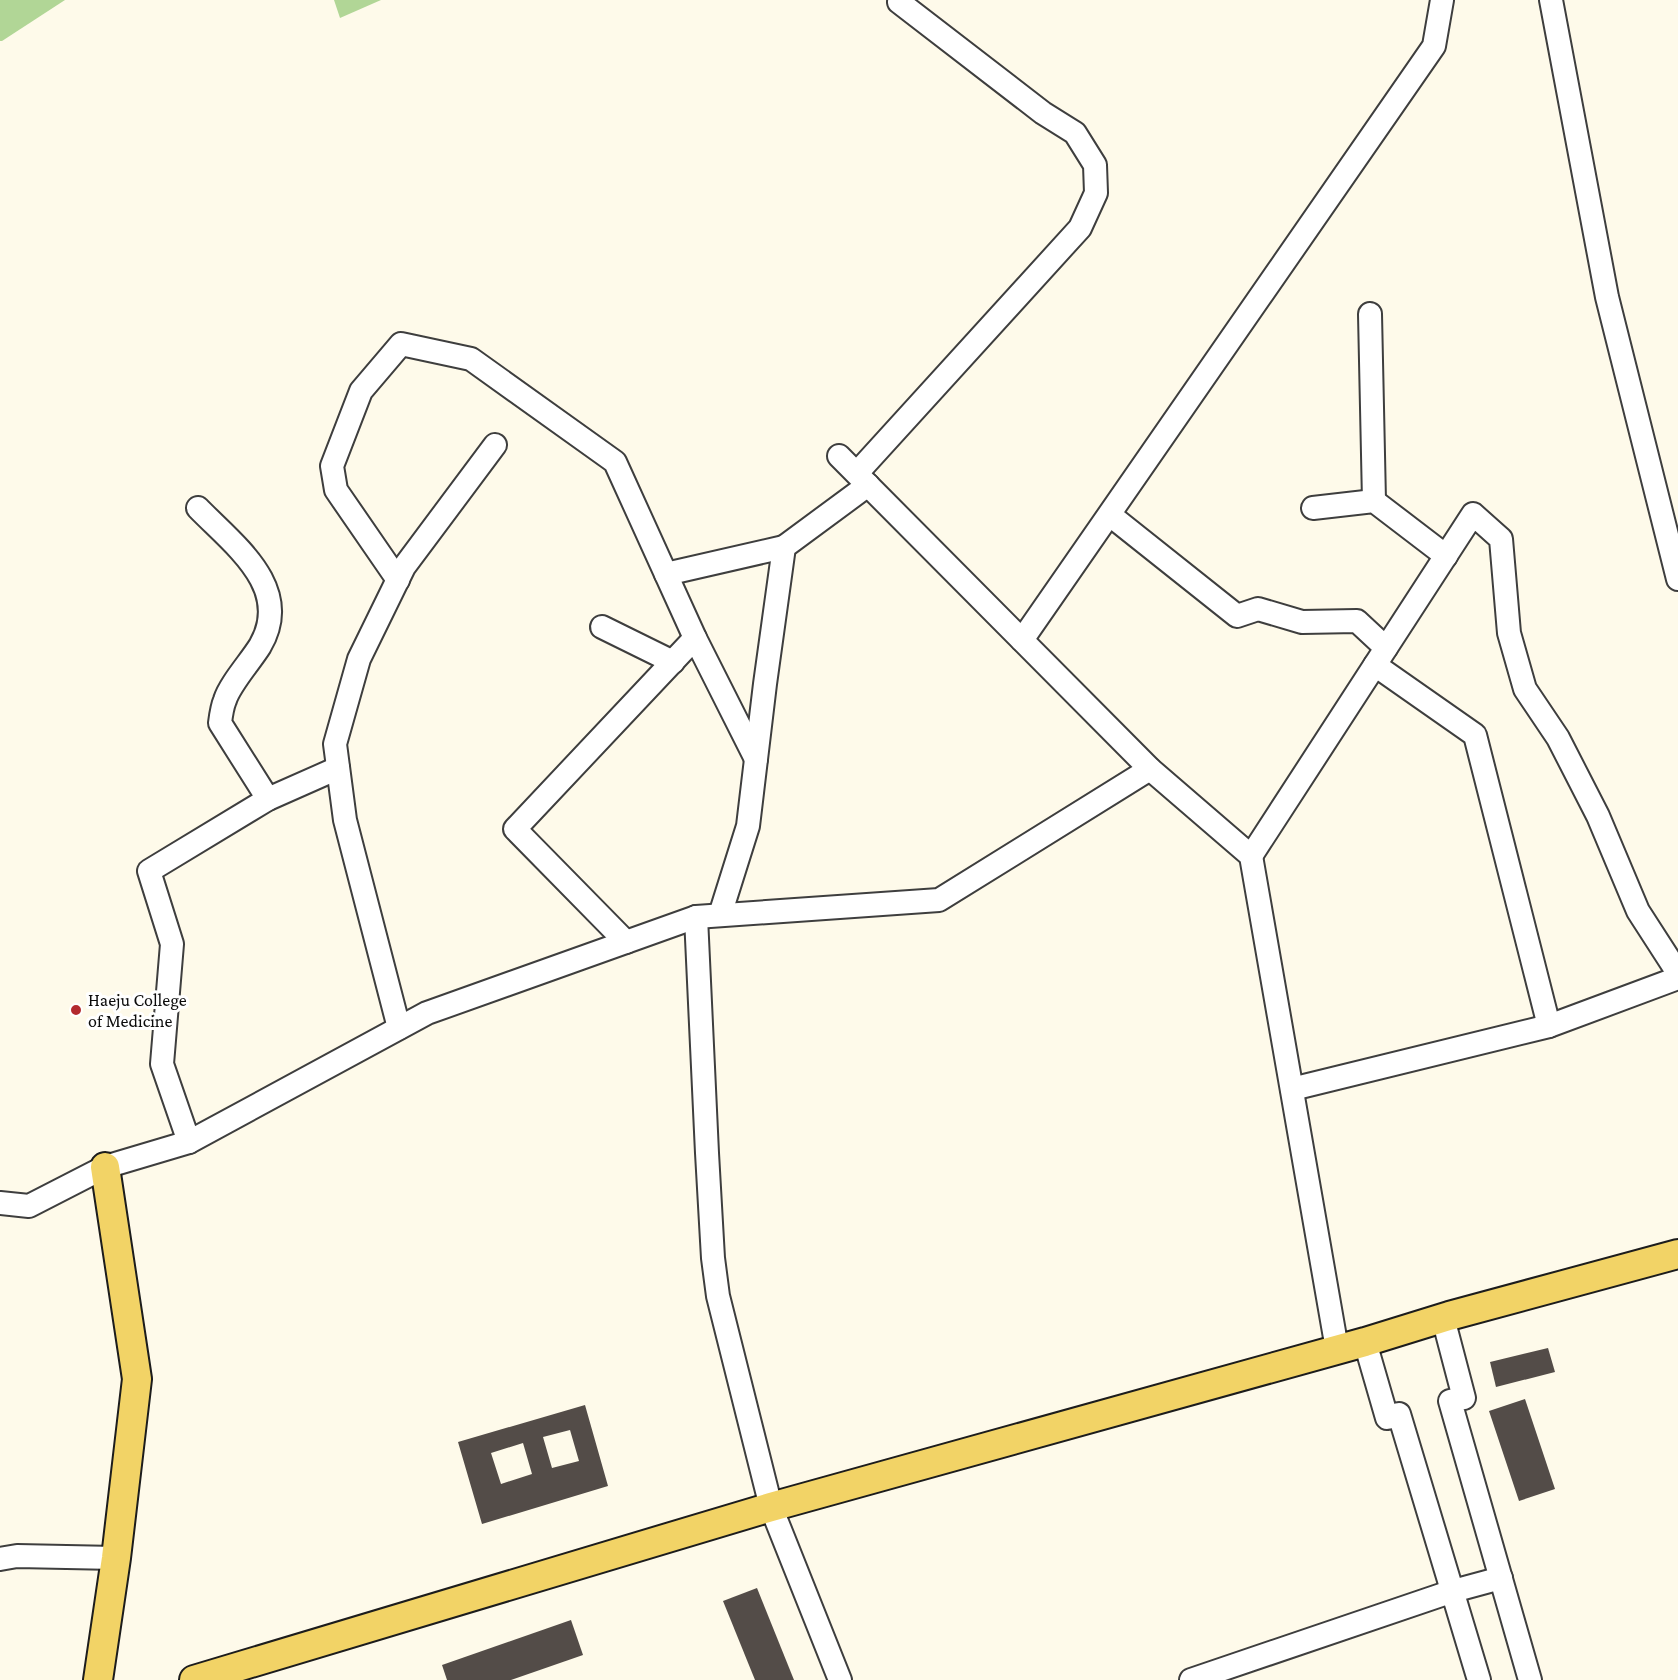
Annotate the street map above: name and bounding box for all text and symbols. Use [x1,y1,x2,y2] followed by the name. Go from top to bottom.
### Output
[88,990,187,1031] place label: Haeju College of Medicine
[69,1003,83,1017] marker: Haeju College of Medicine

